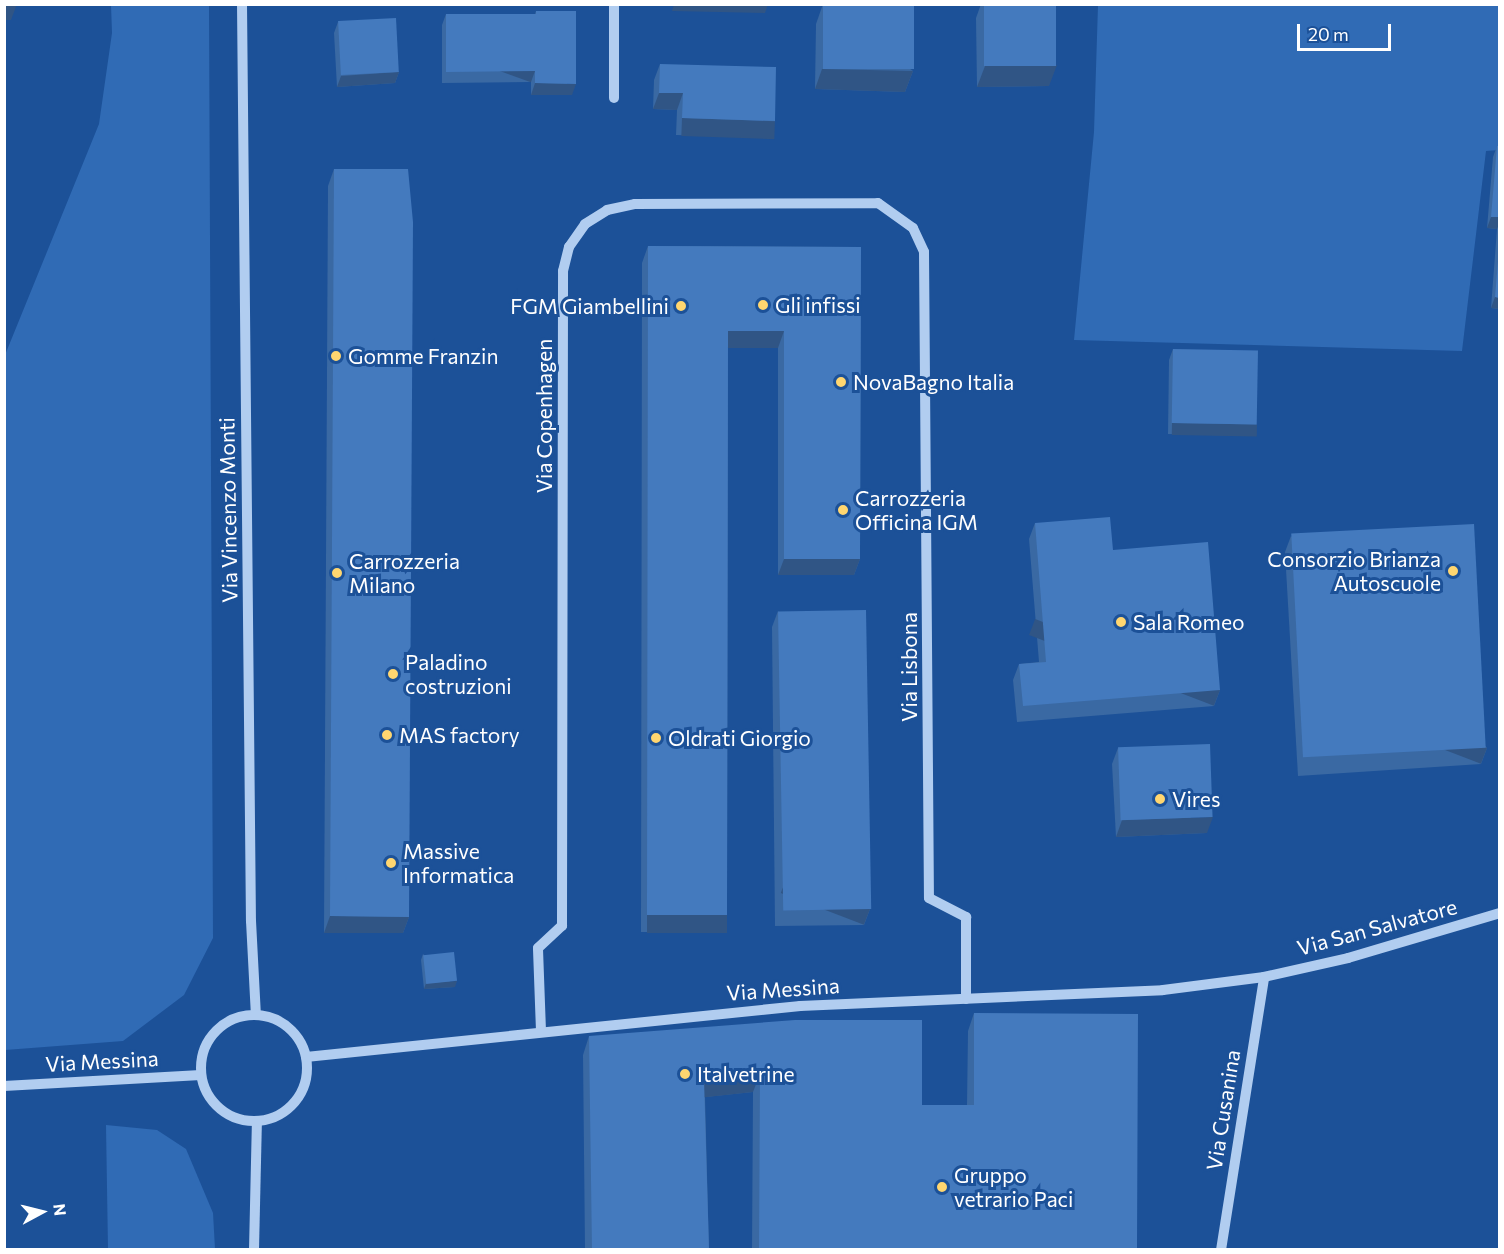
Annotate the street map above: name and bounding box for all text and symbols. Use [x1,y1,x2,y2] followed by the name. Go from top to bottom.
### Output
[1300,12,1394,50] scale bar
[1308,23,1349,45] text: 20 m
[775,292,861,318] place label: Gli infissi
[510,293,669,319] place label: FGM Giambellini
[756,298,770,312] marker: Gli infissi
[674,299,688,313] marker: FGM Giambellini
[531,339,557,493] street label: Via Copenhagen
[348,343,498,369] place label: Gomme Franzin
[329,349,343,363] marker: Gomme Franzin
[853,369,1014,395] place label: NovaBagno Italia
[834,375,848,389] marker: NovaBagno Italia
[214,417,242,603] street label: Via Vincenzo Monti
[855,485,978,535] place label: Carrozzeria Officina IGM
[836,503,850,517] marker: Carrozzeria Officina IGM
[1267,546,1441,596] place label: Consorzio Brianza Autoscuole
[349,548,460,598] place label: Carrozzeria Milano
[1446,564,1460,578] marker: Consorzio Brianza Autoscuole
[330,566,344,580] marker: Carrozzeria Milano
[1133,609,1245,635] place label: Sala Romeo
[896,612,922,722] street label: Via Lisbona
[1114,615,1128,629] marker: Sala Romeo
[405,649,512,699] place label: Paladino costruzioni
[386,667,400,681] marker: Paladino costruzioni
[399,722,520,748] place label: MAS factory
[668,725,811,751] place label: Oldrati Giorgio
[380,728,394,742] marker: MAS factory
[649,731,663,745] marker: Oldrati Giorgio
[1172,786,1220,812] place label: Vires
[1153,792,1167,806] marker: Vires
[403,838,514,888] place label: Massive Informatica
[384,856,398,870] marker: Massive Informatica
[1294,894,1460,960] street label: Via San Salvatore
[726,972,840,1006] street label: Via Messina
[45,1045,159,1077] street label: Via Messina
[1201,1048,1245,1172] street label: Via Cusanina
[697,1061,795,1087] place label: Italvetrine
[678,1067,692,1081] marker: Italvetrine
[954,1162,1073,1212] place label: Gruppo vetrario Paci
[935,1180,949,1194] marker: Gruppo vetrario Paci
[12,1182,72,1242] north arrow
[50,1203,71,1217] text: N

